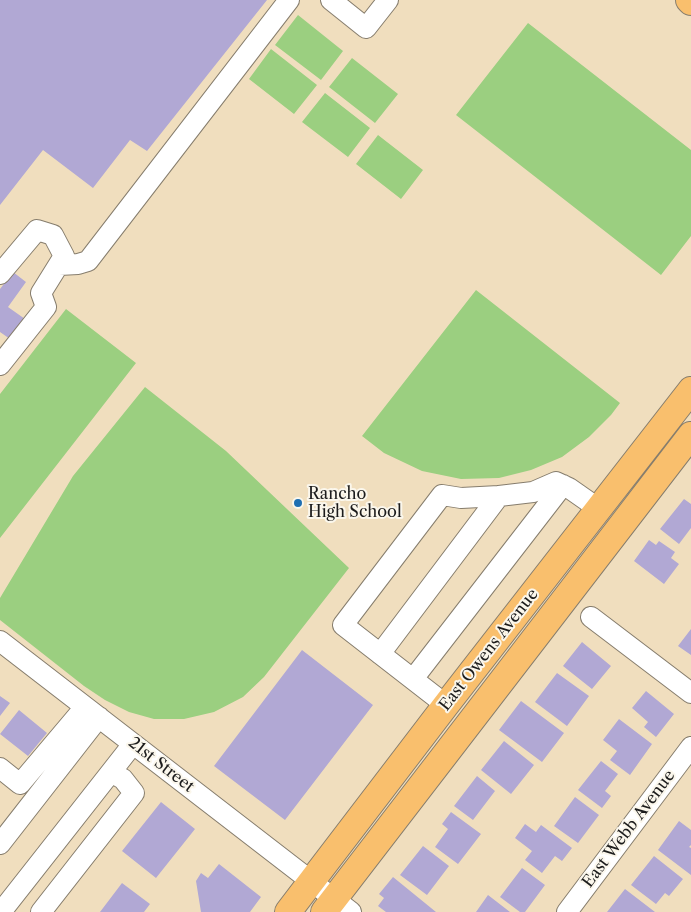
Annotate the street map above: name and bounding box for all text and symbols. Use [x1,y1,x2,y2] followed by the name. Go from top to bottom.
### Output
[308,484,402,522] place label: Rancho High School
[292,497,304,509] marker: Rancho High School
[435,585,543,715] street label: East Owens Avenue
[124,733,198,797] street label: 21st Street
[579,767,679,891] street label: East Webb Avenue

